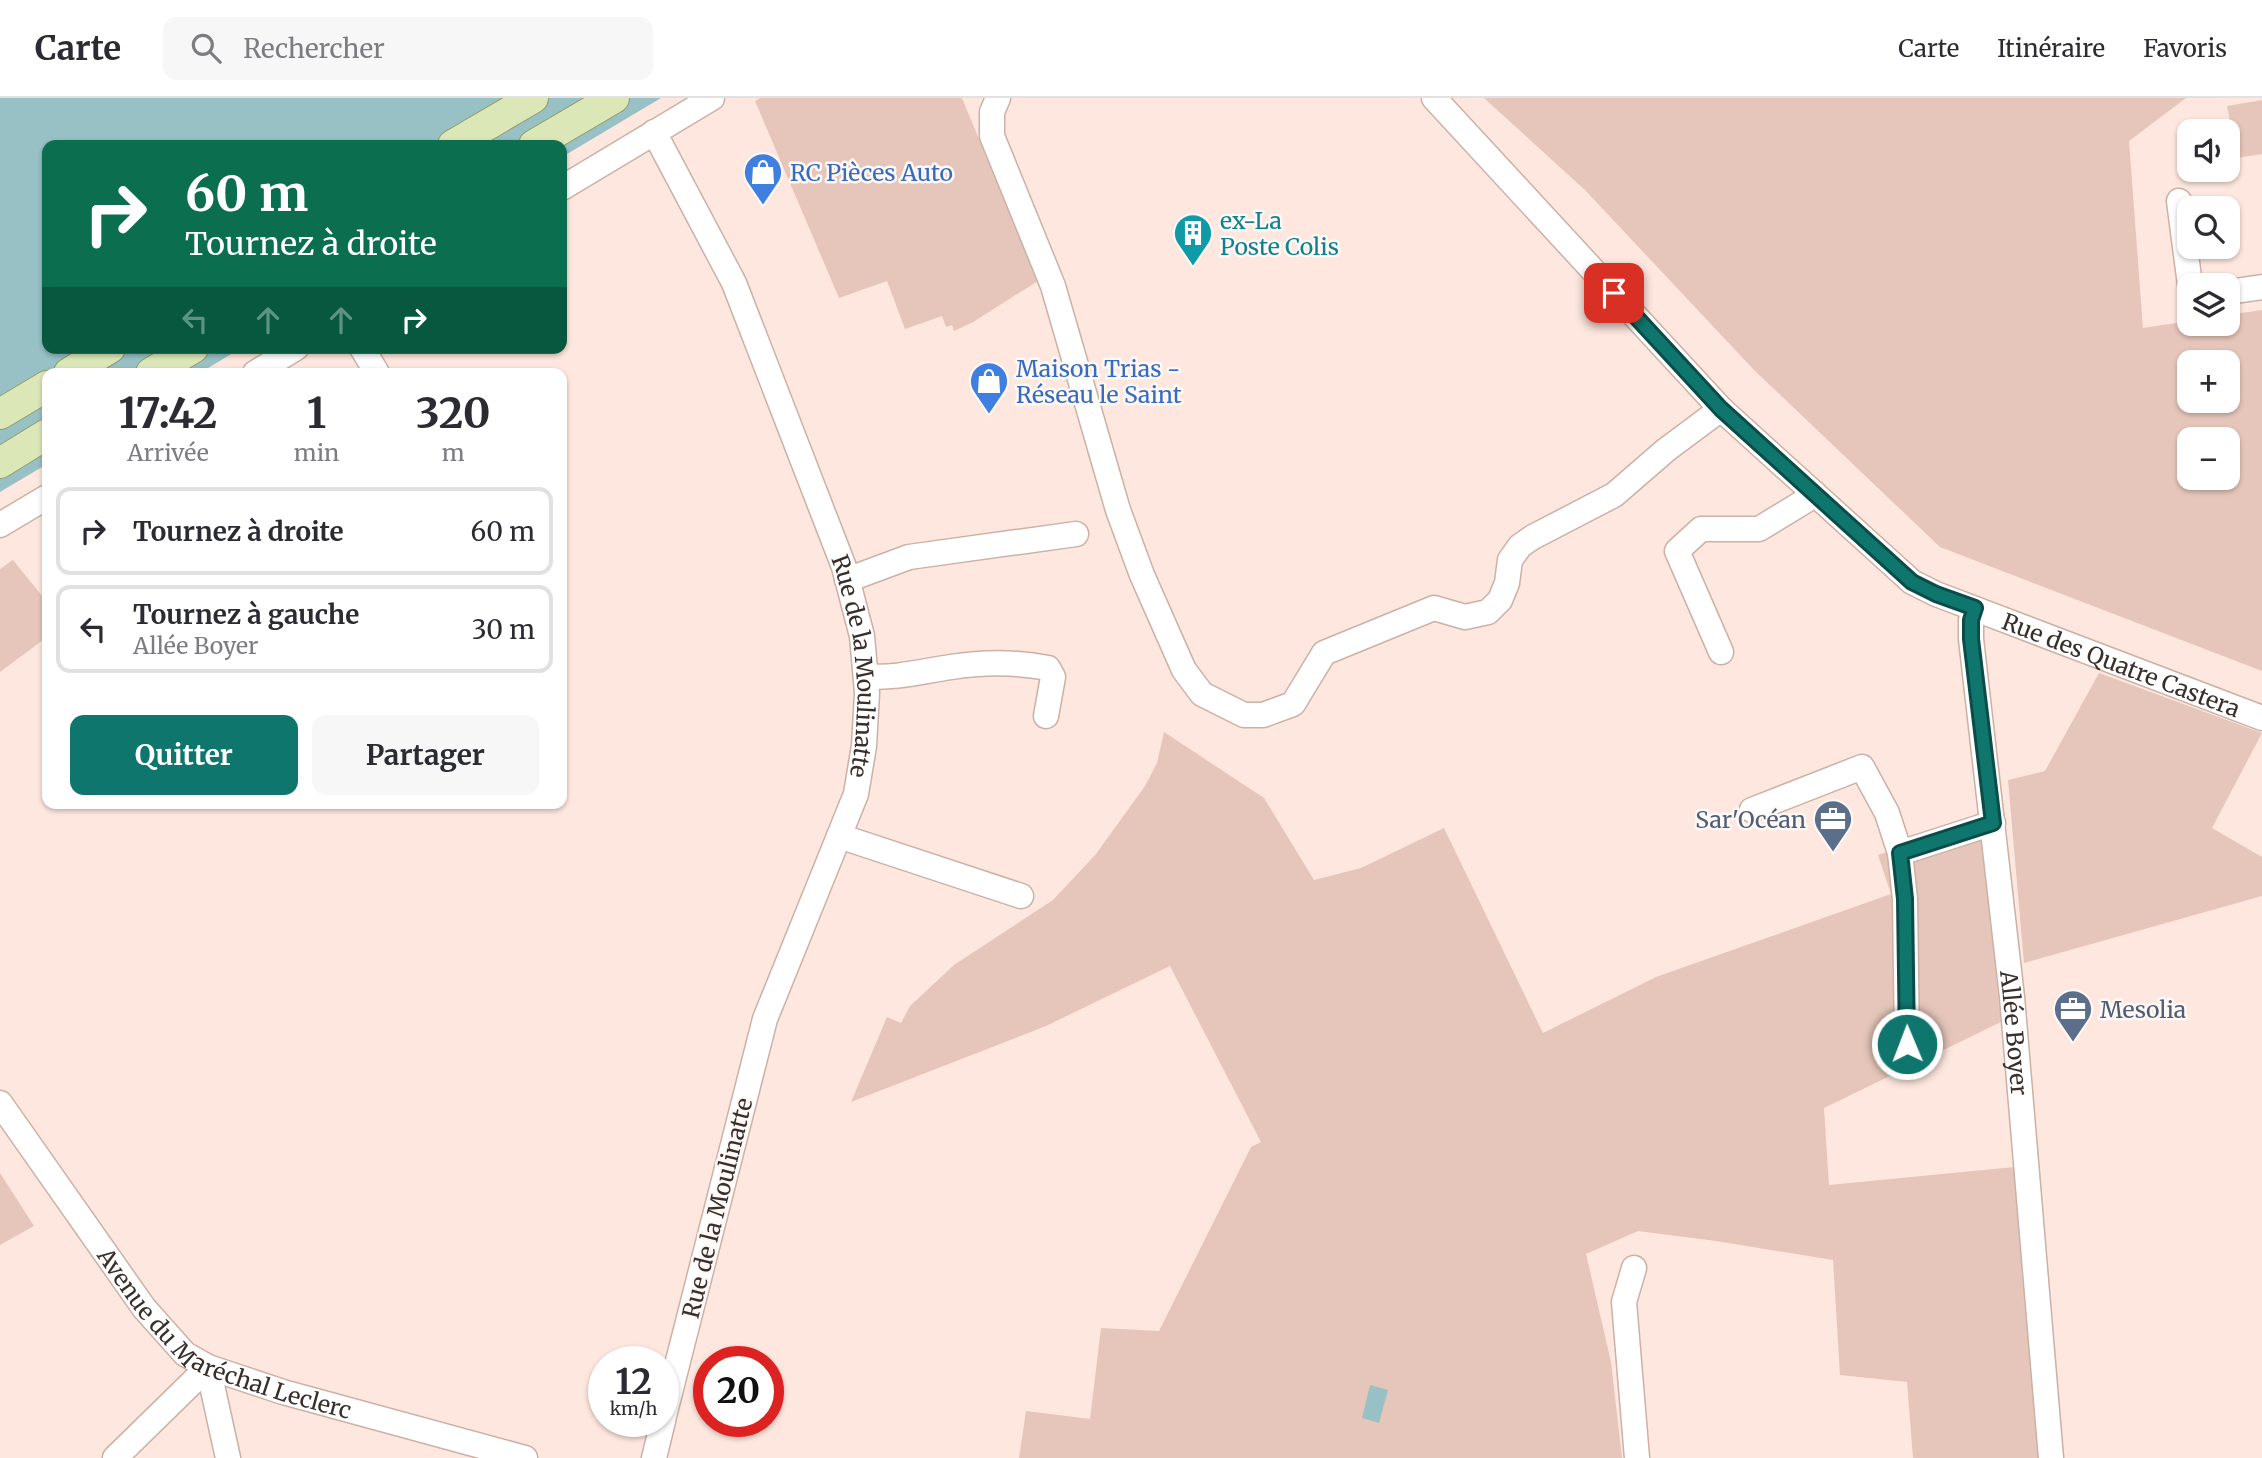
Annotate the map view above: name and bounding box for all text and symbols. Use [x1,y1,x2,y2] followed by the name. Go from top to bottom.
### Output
[163,17,653,80] search box
[35,28,121,69] text: Carte
[187,29,225,67] icon: search
[243,32,385,65] text: Rechercher
[1898,33,1959,64] text: Carte
[1997,33,2105,64] text: Itinéraire
[2143,33,2227,64] text: Favoris
[2177,119,2240,490] map controls
[2177,119,2240,182] button: sound
[742,151,784,206] shop icon: RC Pièces Auto
[790,158,953,187] place label: RC Pièces Auto
[185,163,308,224] text: 60 m
[70,168,161,259] icon: right
[2177,196,2240,259] button: search
[1220,206,1339,261] place label: ex-La Poste Colis
[1172,212,1214,267] building icon: ex-La Poste Colis
[185,224,437,264] text: Tournez à droite
[1584,263,1644,323] pin
[2177,273,2240,336] button: layers
[1595,274,1633,312] icon: arrive
[176,301,214,339] icon: left
[249,301,287,339] icon: ahead
[322,301,360,339] icon: ahead
[395,301,433,339] icon: right
[2177,350,2240,413] button: +
[1016,354,1182,409] place label: Maison Trias - Réseau le Saint
[968,360,1010,415] shop icon: Maison Trias - Réseau le Saint
[118,387,217,439] text: 17:42
[307,387,326,439] text: 1
[416,387,491,439] text: 320
[2177,427,2240,490] button: −
[127,438,209,467] text: Arrivée
[294,438,339,467] text: min
[442,438,465,467] text: m
[74,512,112,550] icon: right
[133,515,344,548] text: Tournez à droite
[471,515,535,548] text: 60 m
[826,550,882,780] street label: Rue de la Moulinatte
[133,598,359,631] text: Tournez à gauche
[1998,606,2244,723] street label: Rue des Quatre Castera
[74,610,112,648] icon: left
[472,613,535,646] text: 30 m
[133,631,258,660] text: Allée Boyer
[70,715,298,795] button: Quitter
[312,715,539,795] button: Partager
[1812,798,1854,853] office icon: Sar'Océan
[1695,805,1806,834] place label: Sar'Océan
[1994,968,2035,1097] street label: Allée Boyer
[2052,988,2094,1043] office icon: Mesolia
[2100,995,2186,1024] place label: Mesolia
[1870,1007,1944,1081] position arrow
[676,1095,758,1321] street label: Rue de la Moulinatte
[91,1241,355,1424] street label: Avenue du Maréchal Leclerc
[693,1346,784,1437] speed limit sign: 20
[615,1360,652,1404] text: 12
[610,1397,657,1420] text: km/h

